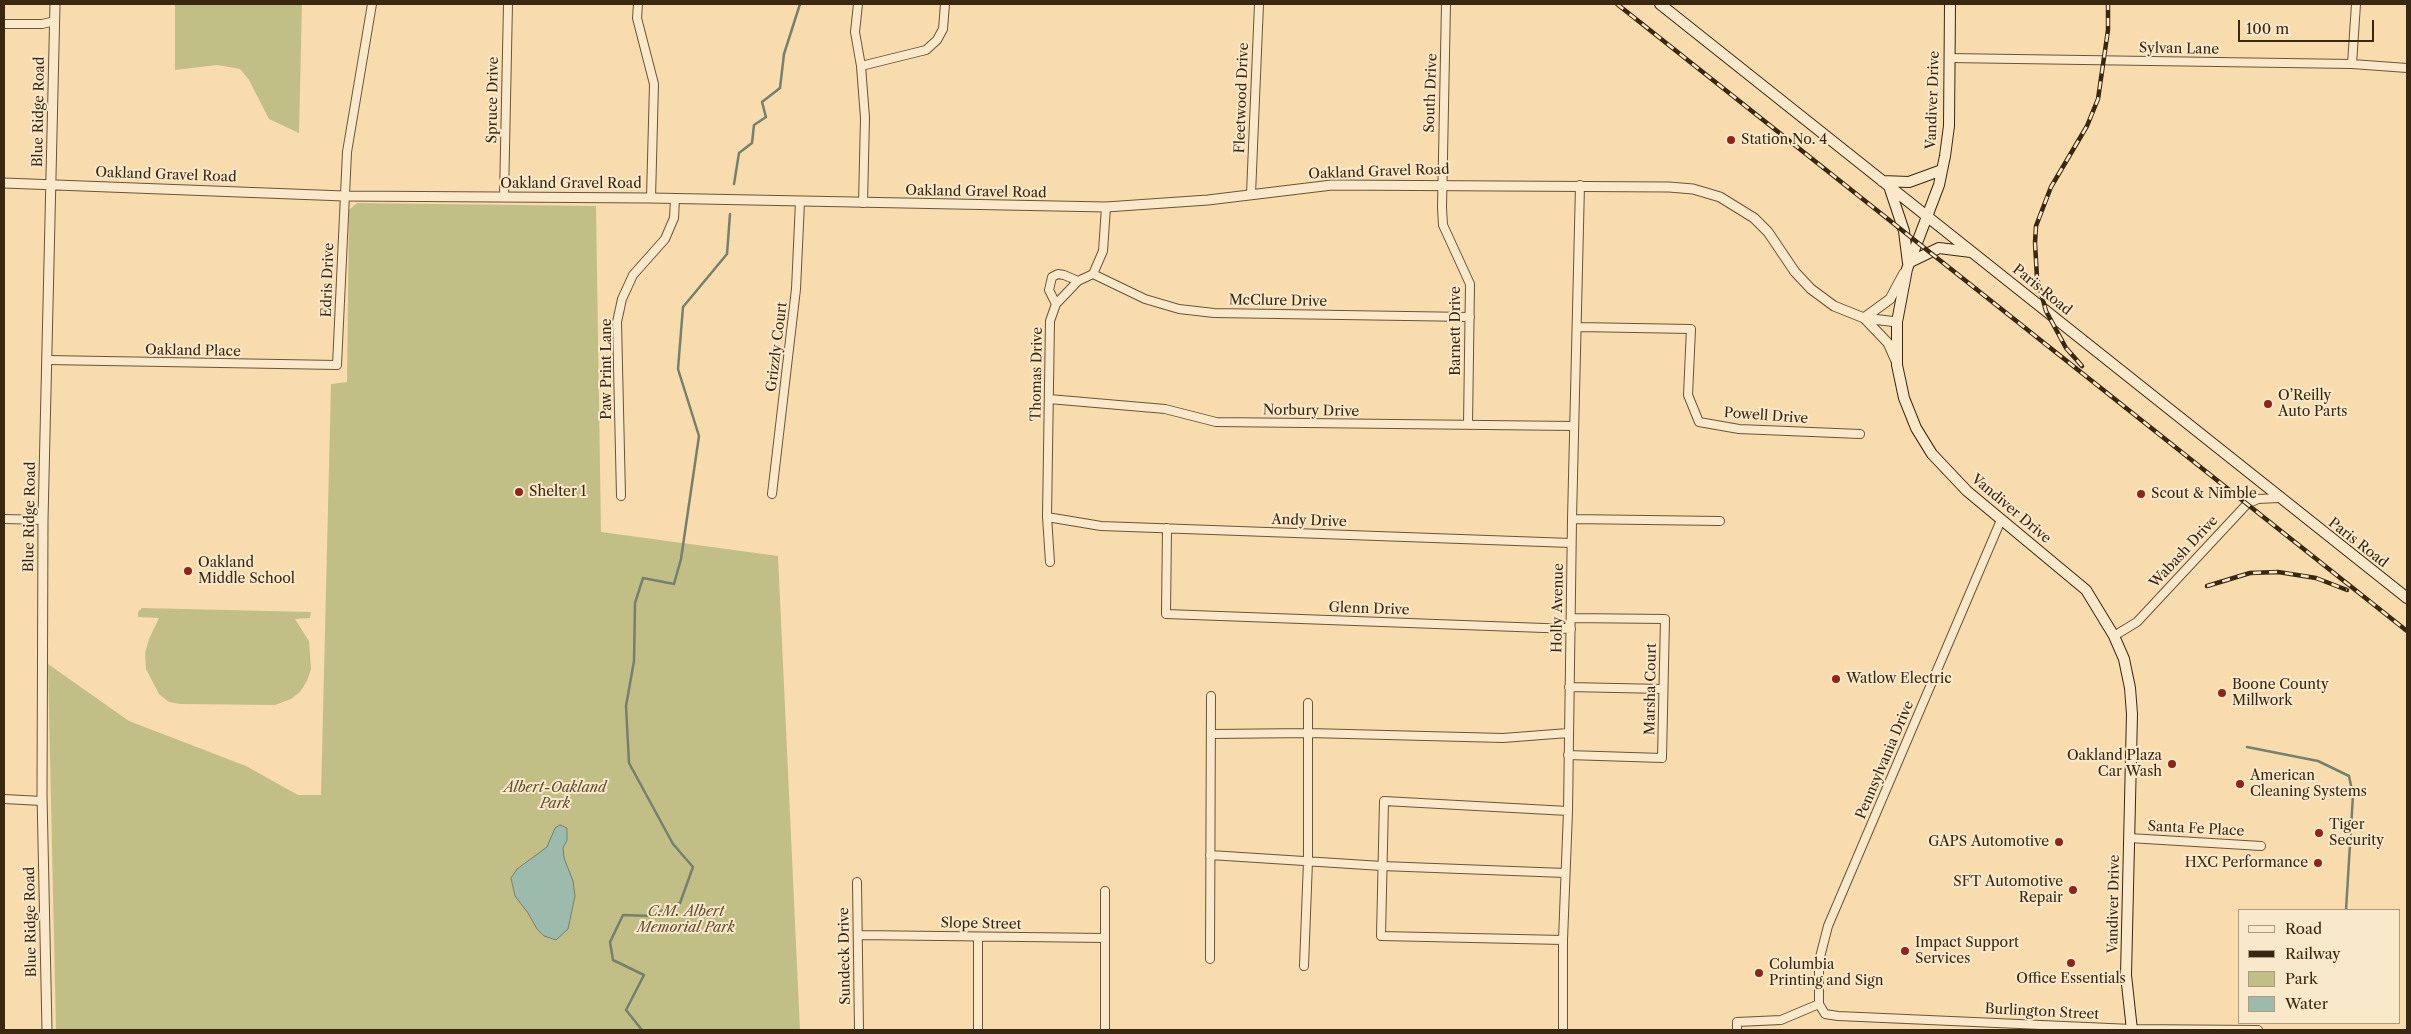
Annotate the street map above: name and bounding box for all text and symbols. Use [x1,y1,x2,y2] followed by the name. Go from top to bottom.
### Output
[2241,10,2377,42] scale bar
[2246,19,2289,38] text: 100 m
[2139,40,2219,58] street label: Sylvan Lane
[1232,42,1252,154] street label: Fleetwood Drive
[1923,50,1943,150] street label: Vandiver Drive
[1421,53,1441,133] street label: South Drive
[484,56,502,144] street label: Spruce Drive
[30,57,48,167] street label: Blue Ridge Road
[1741,132,1827,148] place label: Station No. 4
[1725,134,1737,146] marker: Station No. 4
[1308,161,1450,183] street label: Oakland Gravel Road
[95,164,237,186] street label: Oakland Gravel Road
[500,176,642,192] street label: Oakland Gravel Road
[905,182,1047,202] street label: Oakland Gravel Road
[318,242,338,318] street label: Edris Drive
[2009,261,2075,319] street label: Paris Road
[1448,286,1464,376] street label: Barnett Drive
[1229,292,1327,310] street label: McClure Drive
[763,301,791,393] street label: Grizzly Court
[599,318,615,420] street label: Paw Print Lane
[1028,327,1046,421] street label: Thomas Drive
[145,342,241,360] street label: Oakland Place
[2278,388,2347,421] place label: O’Reilly Auto Parts
[2262,398,2274,410] marker: O’Reilly Auto Parts
[1263,402,1359,420] street label: Norbury Drive
[1723,405,1809,427] street label: Powell Drive
[21,462,39,572] street label: Blue Ridge Road
[1968,471,2054,547] street label: Vandiver Drive
[529,484,586,500] place label: Shelter 1
[513,486,525,498] marker: Shelter 1
[2151,486,2257,502] place label: Scout & Nimble
[2135,488,2147,500] marker: Scout & Nimble
[1271,511,1347,531] street label: Andy Drive
[2146,513,2222,591] street label: Wabash Drive
[2325,515,2391,571] street label: Paris Road
[198,555,295,588] place label: Oakland Middle School
[1549,563,1567,653] street label: Holly Avenue
[182,565,194,577] marker: Oakland Middle School
[1328,599,1410,619] street label: Glenn Drive
[1642,643,1660,735] street label: Marsha Court
[1846,671,1952,687] place label: Watlow Electric
[1830,673,1842,685] marker: Watlow Electric
[2232,677,2329,710] place label: Boone County Millwork
[2216,687,2228,699] marker: Boone County Millwork
[1852,698,1918,822] street label: Pennsylvania Drive
[2067,748,2162,780] place label: Oakland Plaza Car Wash
[2166,758,2178,770] marker: Oakland Plaza Car Wash
[2250,768,2367,800] place label: American Cleaning Systems
[2234,778,2246,790] marker: American Cleaning Systems
[504,780,606,812] park label: Albert-Oakland Park
[2329,817,2384,850] place label: Tiger Security
[2147,818,2245,840] street label: Santa Fe Place
[2313,827,2325,839] marker: Tiger Security
[1928,834,2049,850] place label: GAPS Automotive
[2053,836,2065,848] marker: GAPS Automotive
[2105,855,2123,953] street label: Vandiver Drive
[2185,855,2308,871] place label: HXC Performance
[2312,857,2324,869] marker: HXC Performance
[22,867,40,977] street label: Blue Ridge Road
[1953,874,2063,906] place label: SFT Automotive Repair
[2067,884,2079,896] marker: SFT Automotive Repair
[637,904,735,936] park label: C.M. Albert Memorial Park
[836,907,854,1005] street label: Sundeck Drive
[2238,909,2401,1024] legend
[940,915,1022,933] street label: Slope Street
[2285,919,2322,938] text: Road
[1915,935,2019,968] place label: Impact Support Services
[2285,944,2341,963] text: Railway
[1899,945,1911,957] marker: Impact Support Services
[1769,957,1883,990] place label: Columbia Printing and Sign
[2065,957,2077,969] marker: Office Essentials
[1753,967,1765,979] marker: Columbia Printing and Sign
[2285,969,2318,988] text: Park
[2016,971,2126,987] place label: Office Essentials
[2285,994,2328,1013] text: Water
[1984,1001,2100,1023] street label: Burlington Street

